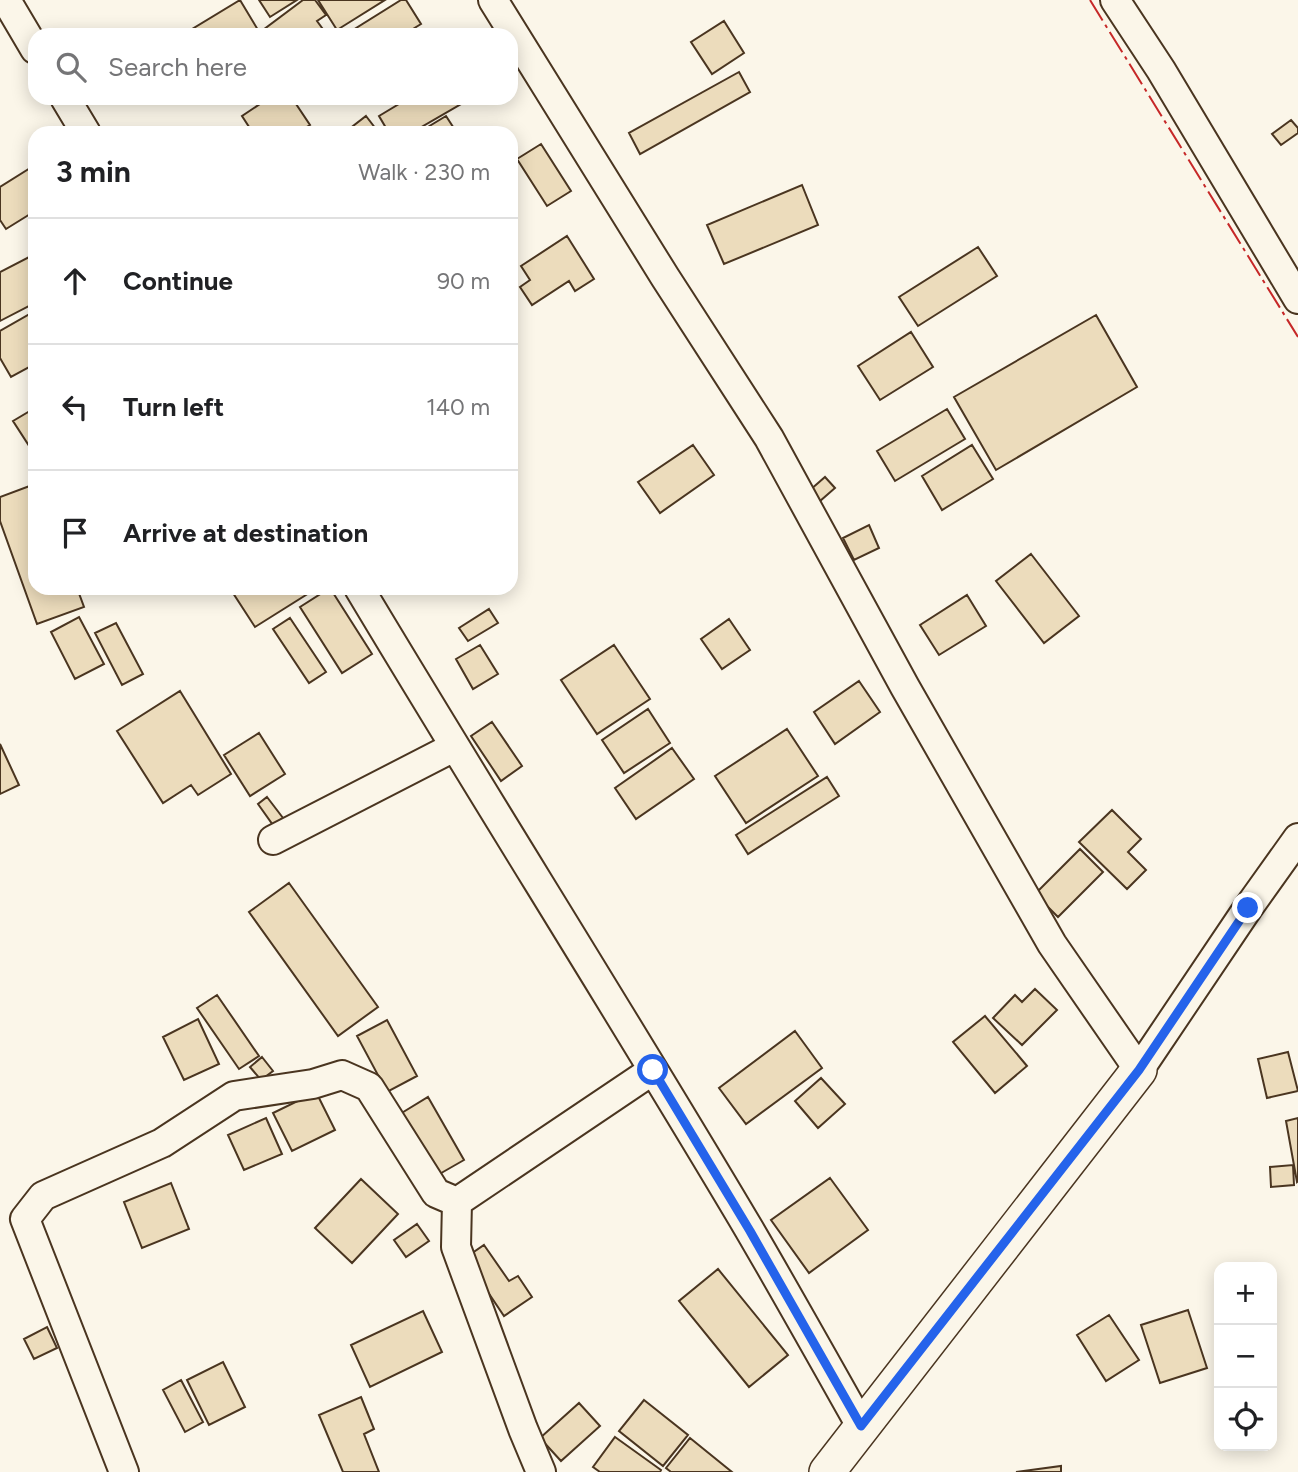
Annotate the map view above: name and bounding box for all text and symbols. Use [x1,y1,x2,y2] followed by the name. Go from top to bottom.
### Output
[28,28,518,105] search box
[52,48,90,86] icon: search
[108,51,247,83] text: Search here
[56,153,131,190] text: 3 min
[358,158,490,186] text: Walk · 230 m
[56,262,94,300] icon: ahead
[123,265,233,297] text: Continue
[437,267,490,295] text: 90 m
[56,388,94,426] icon: left
[123,391,224,423] text: Turn left
[426,393,490,421] text: 140 m
[56,514,94,552] icon: arrive
[123,517,368,549] text: Arrive at destination
[1232,892,1263,923] route end
[637,1054,668,1085] route start
[1214,1262,1277,1451] map controls
[1214,1262,1277,1325] button: +
[1214,1325,1277,1388] button: −
[1214,1388,1277,1451] button: locate

